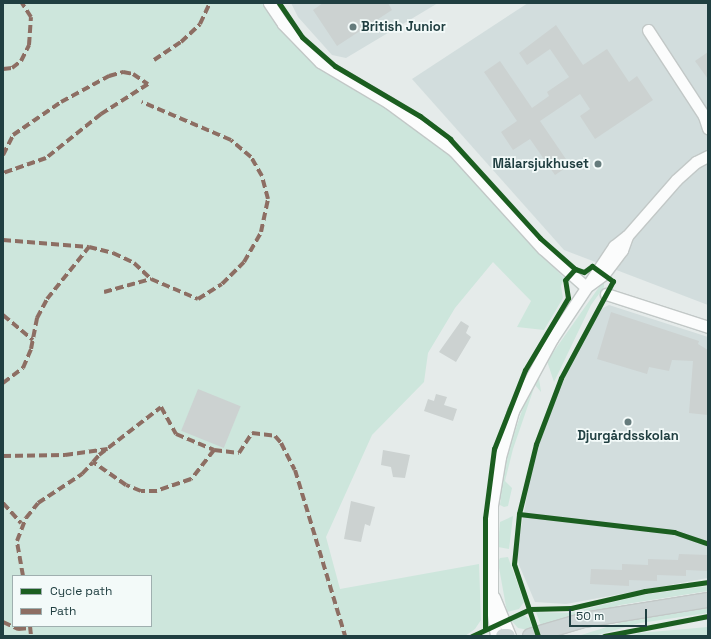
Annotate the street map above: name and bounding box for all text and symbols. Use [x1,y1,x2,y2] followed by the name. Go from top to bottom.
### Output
[361,19,446,35] place label: British Junior
[348,22,358,32] marker: British Junior
[492,156,589,172] place label: Mälarsjukhuset
[592,158,604,170] marker: Mälarsjukhuset
[623,417,633,427] marker: Djurgårdsskolan
[577,428,679,444] place label: Djurgårdsskolan
[12,575,152,627] legend
[50,583,112,599] text: Cycle path
[571,601,649,627] scale bar
[50,603,76,619] text: Path
[576,608,604,624] text: 50 m

